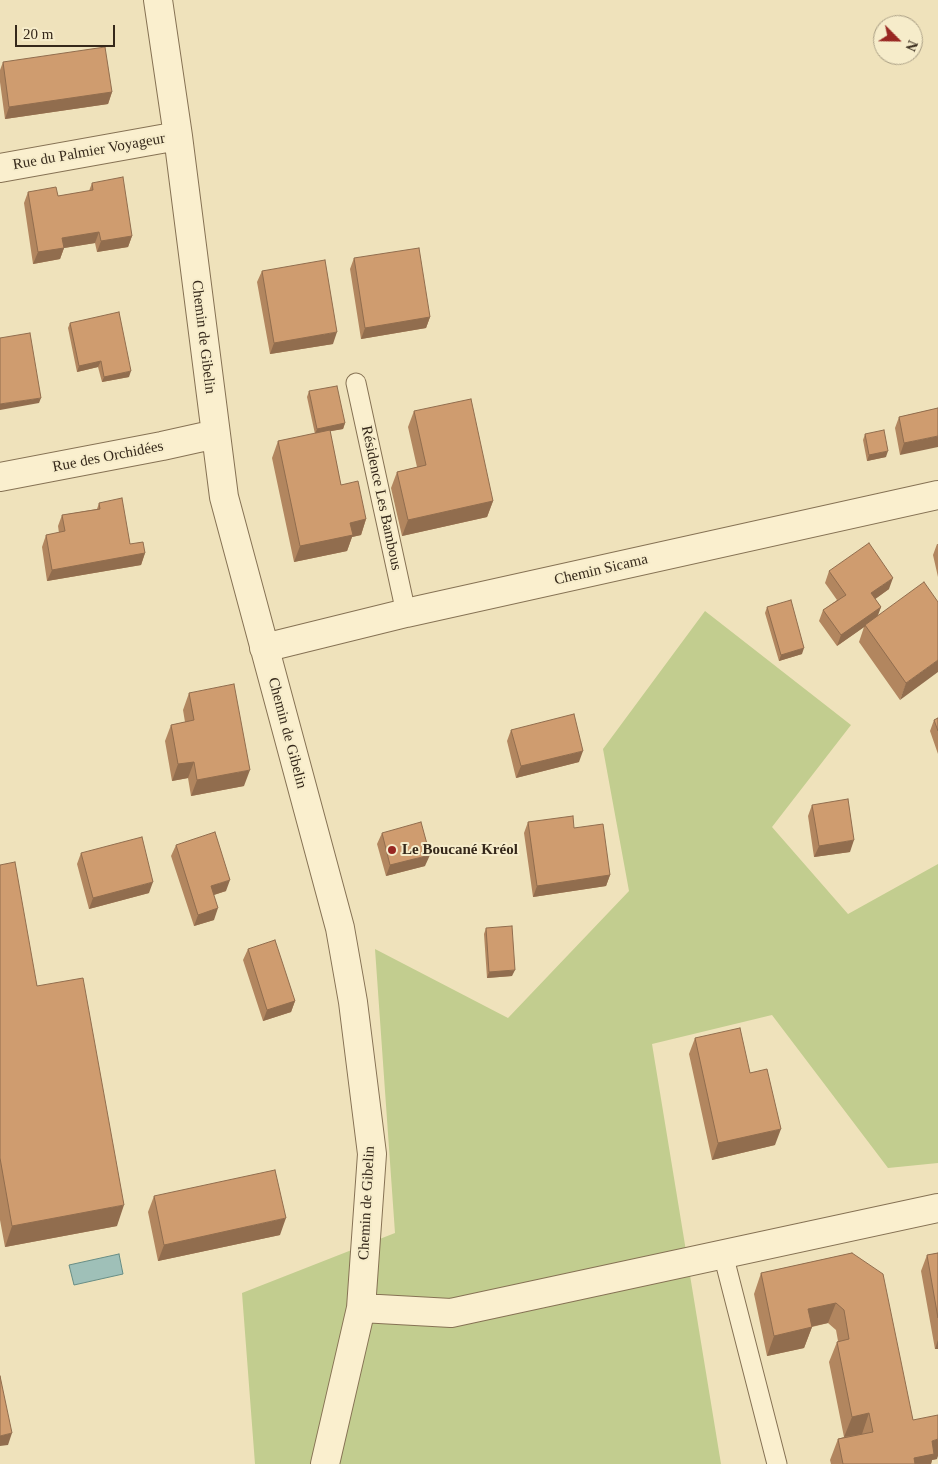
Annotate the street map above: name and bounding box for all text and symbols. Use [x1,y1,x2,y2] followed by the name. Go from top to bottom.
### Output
[18,15,118,47] scale bar
[873,15,923,65] north arrow
[23,26,53,42] text: 20 m
[902,38,920,53] text: N
[11,130,167,174] street label: Rue du Palmier Voyageur
[187,279,219,395] street label: Chemin de Gibelin
[357,424,405,572] street label: Résidence Les Bambous
[51,437,165,477] street label: Rue des Orchidées
[552,551,650,589] street label: Chemin Sicama
[264,676,310,790] street label: Chemin de Gibelin
[402,841,518,859] place label: Le Boucané Kréol
[386,844,398,856] marker: Le Boucané Kréol
[355,1146,379,1260] street label: Chemin de Gibelin

